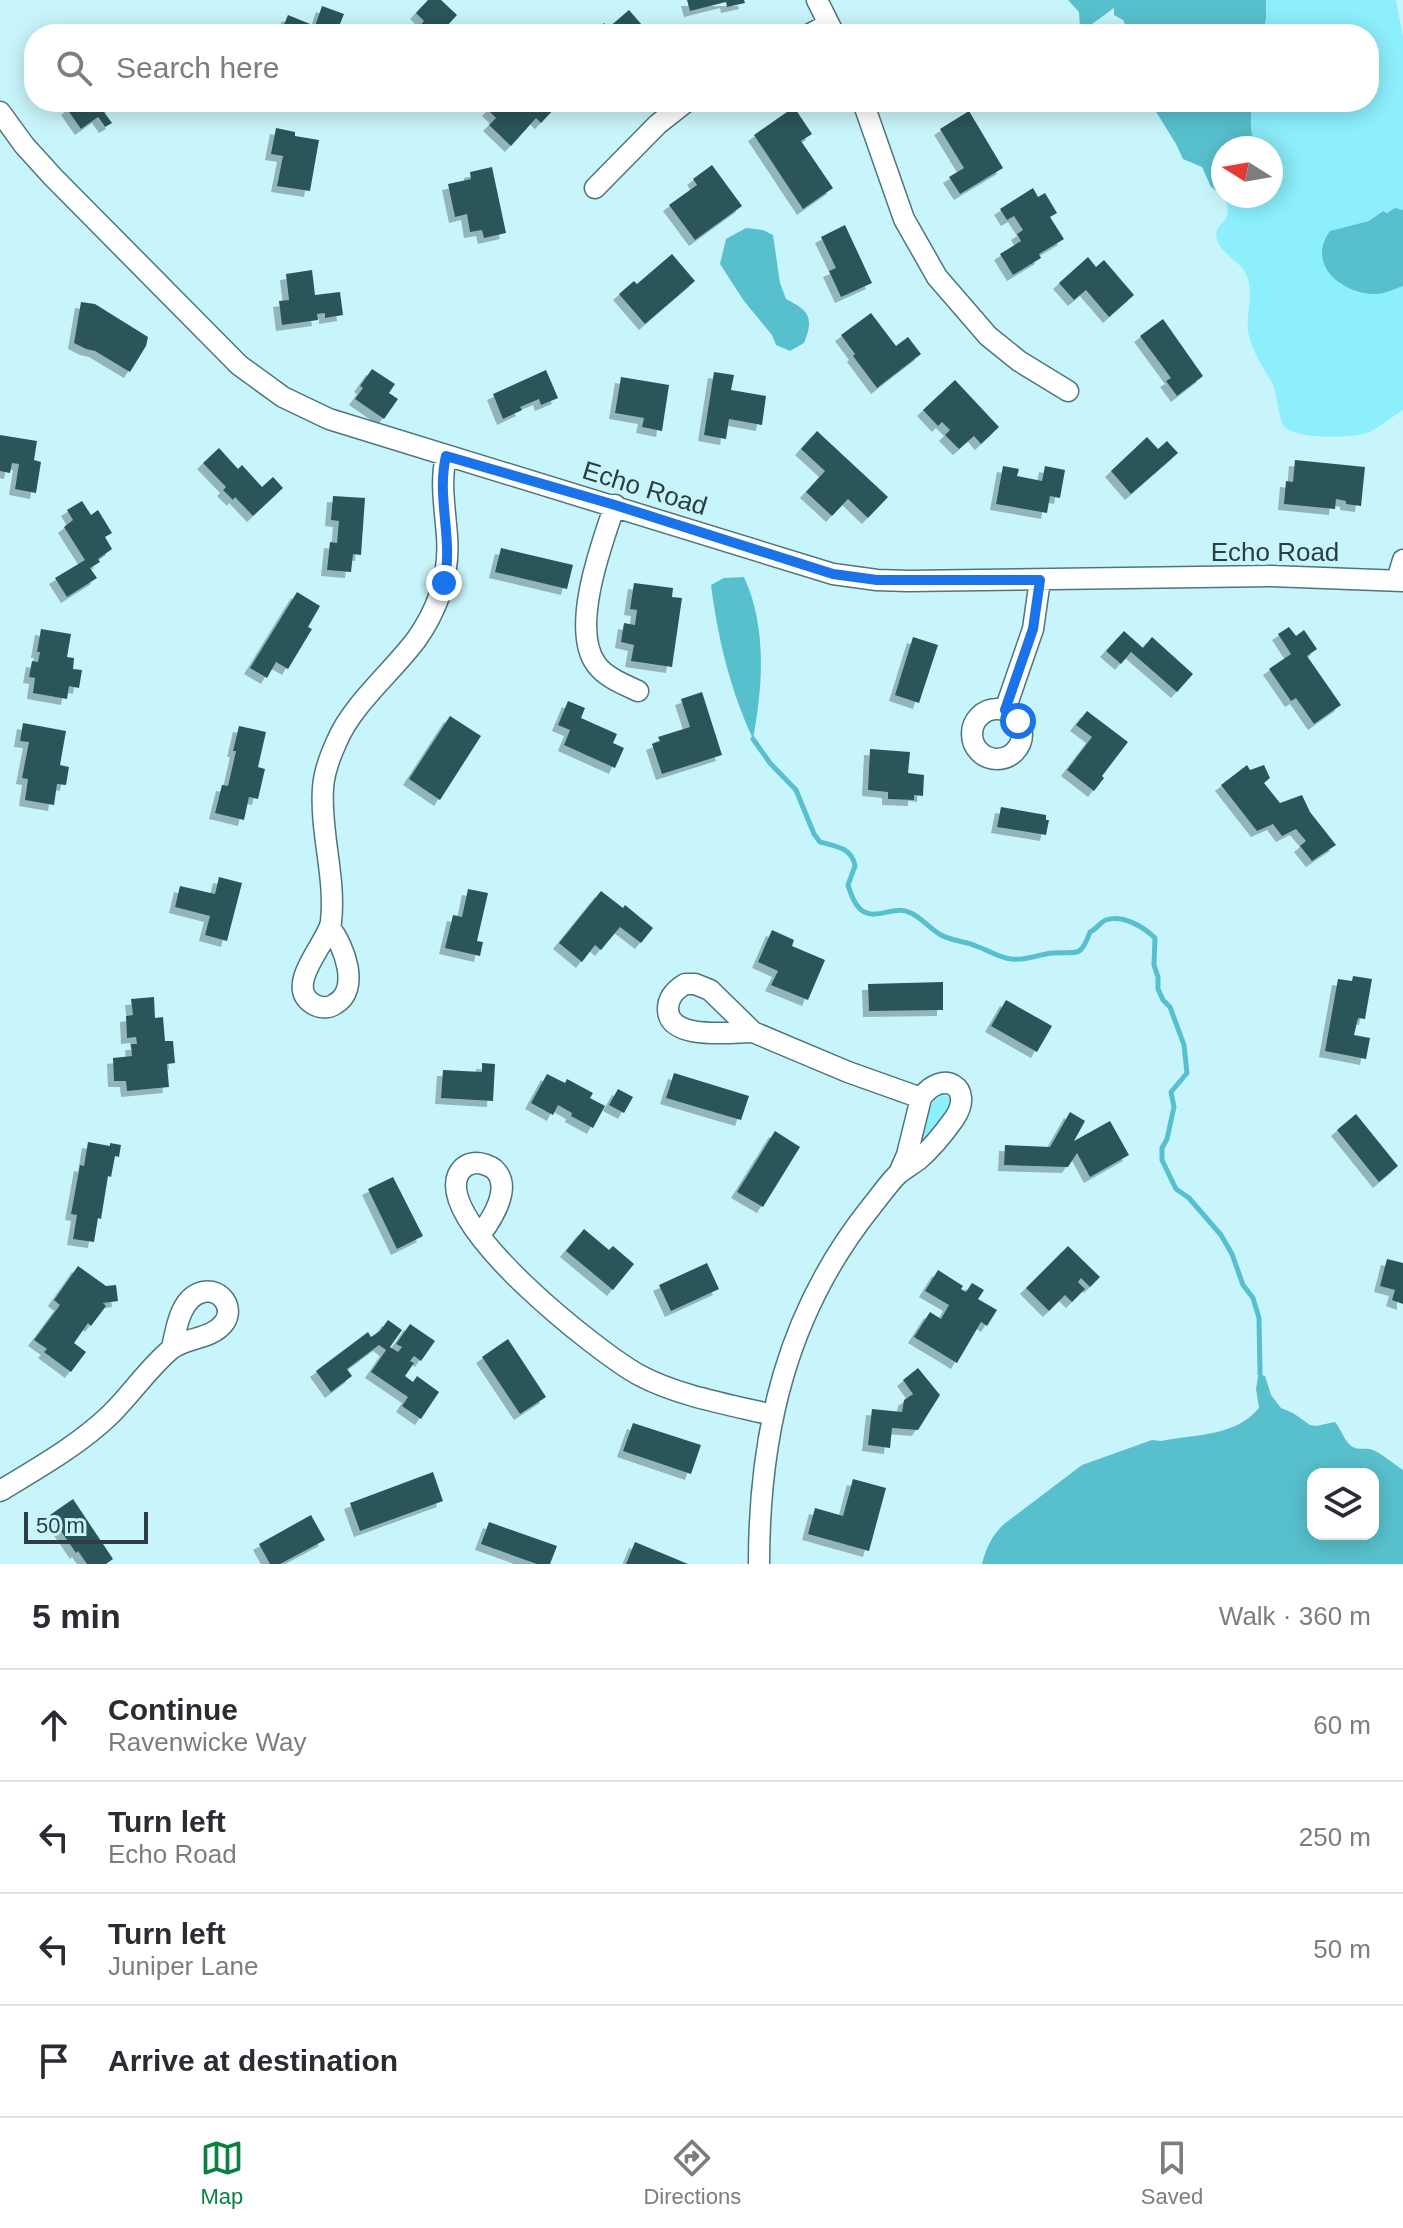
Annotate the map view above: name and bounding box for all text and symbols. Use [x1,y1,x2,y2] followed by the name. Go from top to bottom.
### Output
[24,24,1379,112] search box
[52,46,96,90] icon: search
[116,51,279,84] text: Search here
[1211,136,1283,208] north arrow
[579,455,711,521] street label: Echo Road
[1211,537,1339,567] street label: Echo Road
[426,565,462,601] route end
[1000,703,1036,739] route start
[1307,1468,1379,1540] map controls
[1307,1468,1379,1540] button: layers
[24,1508,148,1544] scale bar
[36,1513,85,1538] text: 50 m
[32,1597,121,1635] text: 5 min
[1219,1601,1371,1631] text: Walk · 360 m
[108,1693,238,1726] text: Continue
[32,1703,76,1747] icon: ahead
[1313,1710,1371,1740] text: 60 m
[108,1727,306,1757] text: Ravenwicke Way
[108,1805,226,1838] text: Turn left
[32,1815,76,1859] icon: left
[1299,1822,1371,1852] text: 250 m
[108,1839,237,1869] text: Echo Road
[108,1917,226,1950] text: Turn left
[32,1927,76,1971] icon: left
[1313,1934,1371,1964] text: 50 m
[108,1951,258,1981] text: Juniper Lane
[32,2039,76,2083] icon: arrive
[108,2044,398,2077] text: Arrive at destination
[200,2136,244,2210] tab: Map
[643,2136,741,2210] tab: Directions
[1141,2136,1203,2210] tab: Saved

